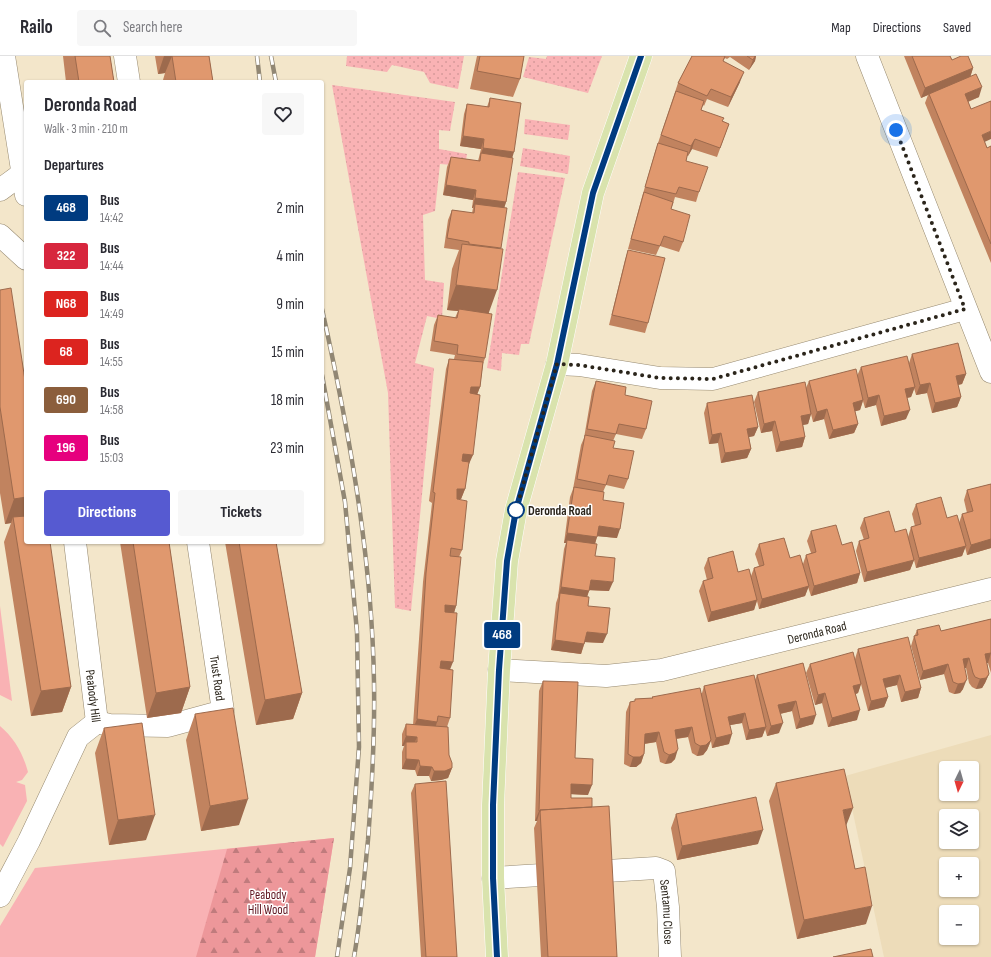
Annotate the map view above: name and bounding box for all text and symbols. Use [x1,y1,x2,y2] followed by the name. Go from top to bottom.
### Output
[77,10,357,46] search box
[20,16,53,39] text: Railo
[91,17,113,39] icon: search
[123,18,183,37] text: Search here
[831,19,851,36] text: Map
[873,19,921,36] text: Directions
[943,19,971,36] text: Saved
[262,93,304,135] button: heart
[44,94,137,117] text: Deronda Road
[886,120,906,140] your location
[44,121,128,137] text: Walk · 3 min · 210 m
[44,156,104,175] text: Departures
[100,191,119,210] text: Bus
[56,199,76,216] text: 468
[277,199,304,218] text: 2 min
[100,210,123,226] text: 14:42
[100,239,119,258] text: Bus
[57,247,75,264] text: 322
[277,247,304,266] text: 4 min
[100,258,123,274] text: 14:44
[100,287,119,306] text: Bus
[56,295,76,312] text: N68
[276,295,304,314] text: 9 min
[100,306,124,322] text: 14:49
[100,335,119,354] text: Bus
[59,343,73,360] text: 68
[272,343,304,362] text: 15 min
[100,354,123,370] text: 14:55
[100,383,119,402] text: Bus
[56,391,76,408] text: 690
[271,391,304,410] text: 18 min
[100,402,123,418] text: 14:58
[100,431,119,450] text: Bus
[57,439,75,456] text: 196
[270,439,304,458] text: 23 min
[100,450,123,466] text: 15:03
[44,490,170,536] button: Directions
[178,490,304,536] button: Tickets
[507,501,525,519] marker: Deronda Road
[528,503,592,519] place label: Deronda Road
[786,618,848,648] street label: Deronda Road
[479,622,525,648] line badge: 468
[492,626,512,643] text: 468
[206,654,228,702] street label: Trust Road
[82,669,104,723] street label: Peabody Hill
[939,761,979,801] north arrow
[939,761,979,945] map controls
[939,809,979,849] button: layers
[939,857,979,897] button: +
[656,879,676,945] street label: Sentamu Close
[248,887,288,918] park label: Peabody Hill Wood
[939,905,979,945] button: −

